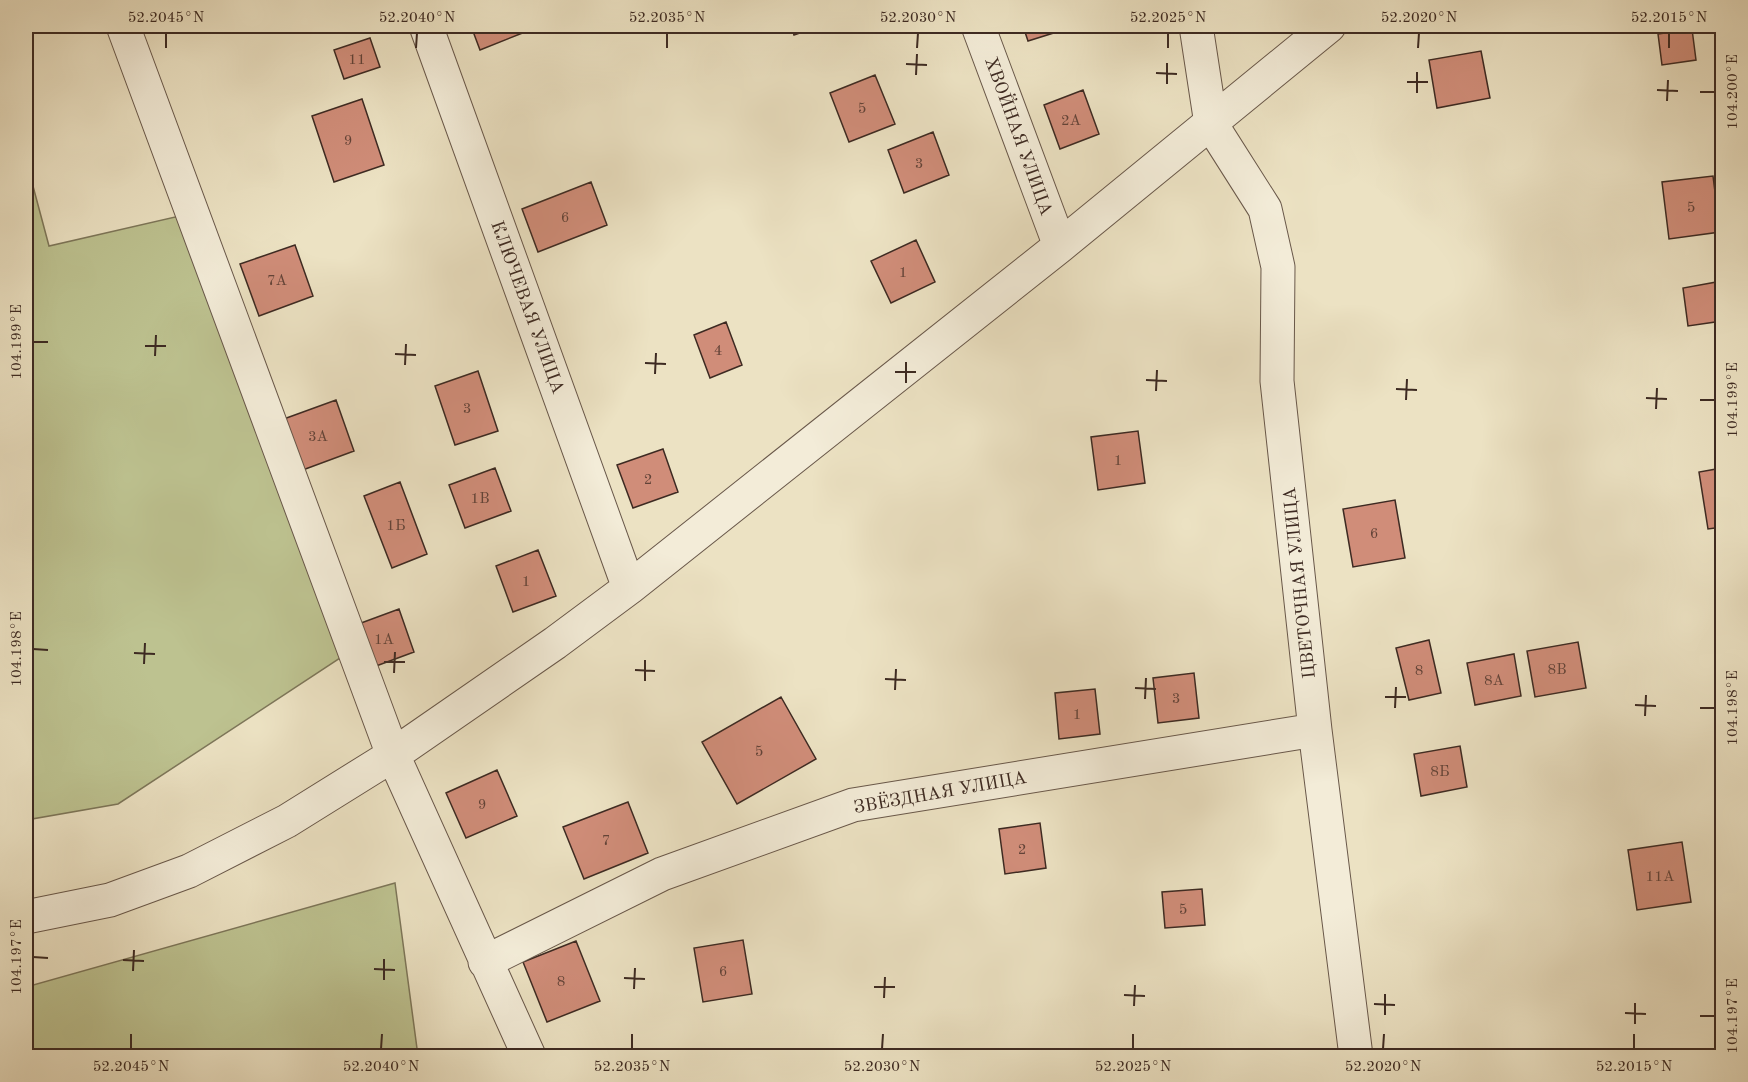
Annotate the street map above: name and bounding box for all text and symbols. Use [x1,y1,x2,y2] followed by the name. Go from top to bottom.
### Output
[128,11,205,26] text: 52.2045°N
[379,11,456,26] text: 52.2040°N
[629,11,706,26] text: 52.2035°N
[880,11,957,26] text: 52.2030°N
[1130,11,1207,26] text: 52.2025°N
[1381,11,1458,26] text: 52.2020°N
[1631,11,1708,26] text: 52.2015°N
[348,53,366,68] house number: 11
[981,53,1059,218] street label: ХВОЙНАЯ УЛИЦА
[1726,54,1741,130] text: 104.200°E
[858,102,866,117] house number: 5
[1061,114,1082,129] house number: 2А
[344,134,352,149] house number: 9
[915,157,923,172] house number: 3
[1687,201,1695,216] house number: 5
[561,211,569,226] house number: 6
[487,218,567,397] street label: КЛЮЧЕВАЯ УЛИЦА
[899,266,907,281] house number: 1
[267,274,288,289] house number: 7А
[10,304,25,380] text: 104.199°E
[714,344,722,359] house number: 4
[1726,362,1741,438] text: 104.199°E
[463,402,471,417] house number: 3
[308,430,329,445] house number: 3А
[1114,454,1122,469] house number: 1
[644,473,652,488] house number: 2
[1281,486,1319,680] street label: ЦВЕТОЧНАЯ УЛИЦА
[470,492,490,507] house number: 1В
[386,519,406,534] house number: 1Б
[1370,527,1378,542] house number: 6
[522,575,530,590] house number: 1
[10,611,25,687] text: 104.198°E
[374,633,395,648] house number: 1А
[1547,663,1567,678] house number: 8В
[1415,664,1423,679] house number: 8
[1726,670,1741,746] text: 104.198°E
[1484,674,1505,689] house number: 8А
[1172,692,1180,707] house number: 3
[1073,708,1081,723] house number: 1
[755,745,763,760] house number: 5
[1430,765,1450,780] house number: 8Б
[852,766,1028,817] street label: ЗВЁЗДНАЯ УЛИЦА
[478,798,486,813] house number: 9
[602,834,610,849] house number: 7
[1018,843,1026,858] house number: 2
[1646,870,1675,885] house number: 11А
[1179,903,1187,918] house number: 5
[10,919,25,995] text: 104.197°E
[719,965,727,980] house number: 6
[557,975,565,990] house number: 8
[1726,978,1741,1054] text: 104.197°E
[93,1060,170,1075] text: 52.2045°N
[343,1060,420,1075] text: 52.2040°N
[594,1060,671,1075] text: 52.2035°N
[844,1060,921,1075] text: 52.2030°N
[1095,1060,1172,1075] text: 52.2025°N
[1345,1060,1422,1075] text: 52.2020°N
[1596,1060,1673,1075] text: 52.2015°N

